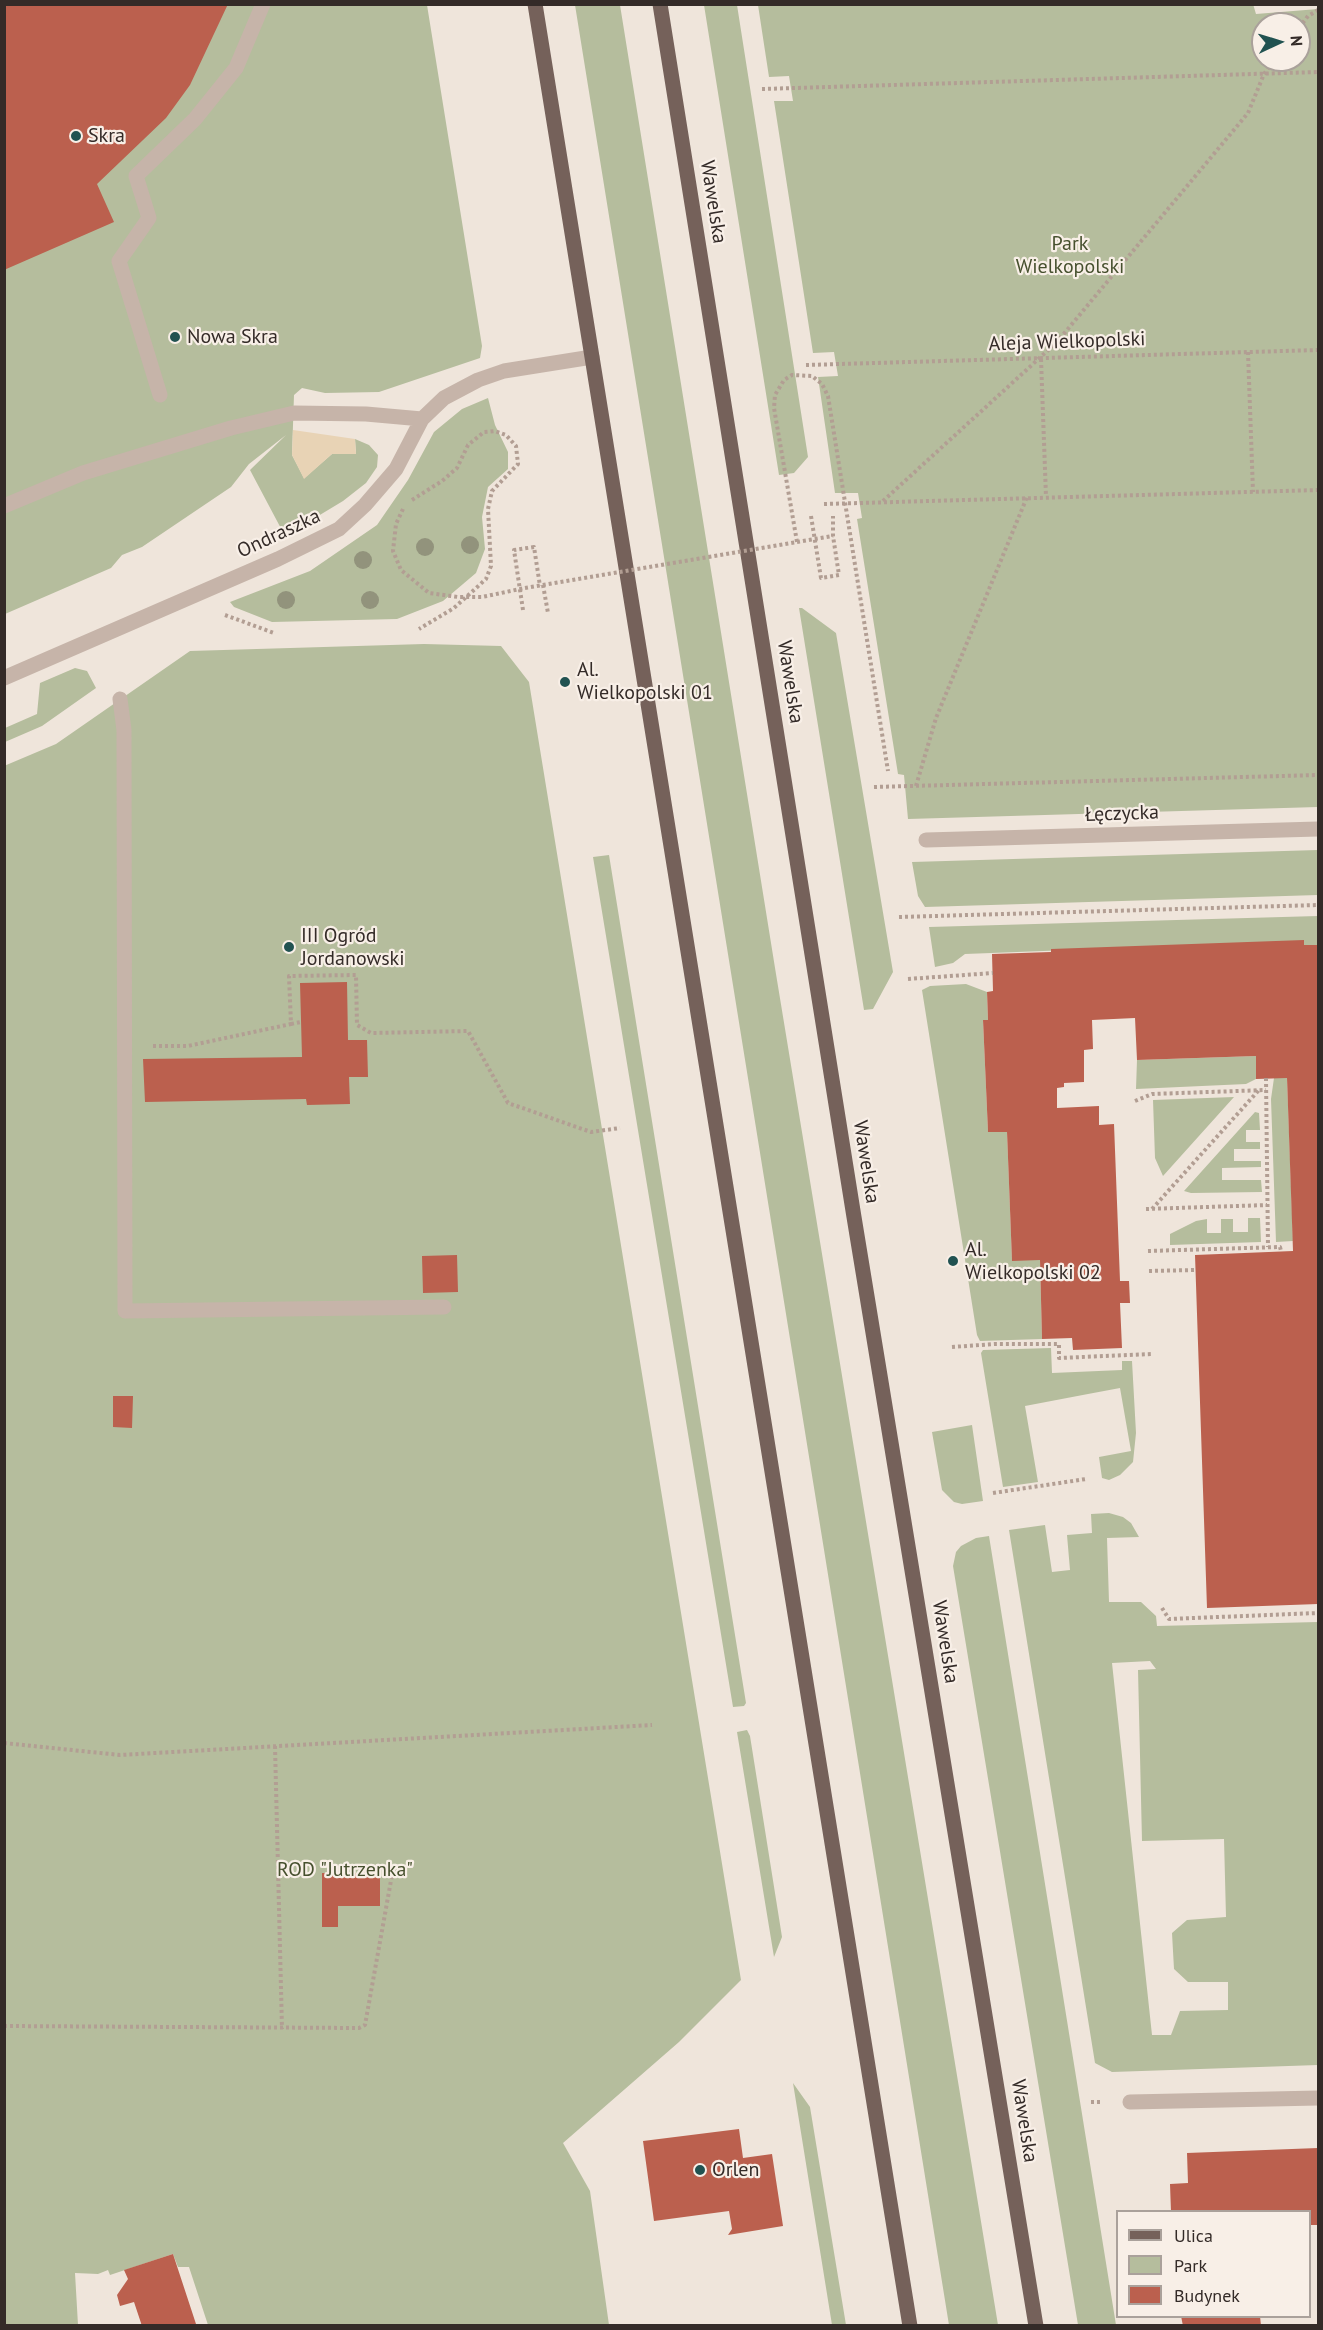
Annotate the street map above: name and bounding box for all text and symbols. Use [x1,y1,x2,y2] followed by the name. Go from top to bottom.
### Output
[1251,12,1311,72] north arrow
[1287,35,1307,47] text: N
[88,124,125,148] place label: Skra
[69,129,83,143] marker: Skra
[695,159,731,245] street label: Wawelska
[1016,232,1124,279] park label: Park Wielkopolski
[187,325,278,349] place label: Nowa Skra
[988,327,1146,357] street label: Aleja Wielkopolski
[168,330,182,344] marker: Nowa Skra
[234,504,324,564] street label: Ondraszka
[772,639,808,725] street label: Wawelska
[577,658,713,705] place label: Al. Wielkopolski 01
[558,675,572,689] marker: Al. Wielkopolski 01
[1085,801,1159,827] street label: Łęczycka
[301,924,405,971] place label: III Ogród Jordanowski
[282,940,296,954] marker: III Ogród Jordanowski
[848,1119,884,1205] street label: Wawelska
[965,1238,1101,1285] place label: Al. Wielkopolski 02
[946,1254,960,1268] marker: Al. Wielkopolski 02
[927,1599,963,1685] street label: Wawelska
[277,1858,413,1882] park label: ROD "Jutrzenka"
[1006,2078,1042,2164] street label: Wawelska
[712,2158,759,2182] place label: Orlen
[693,2163,707,2177] marker: Orlen
[1116,2210,1311,2318] legend
[1174,2224,1213,2247] text: Ulica
[1174,2254,1207,2277] text: Park
[1174,2284,1240,2307] text: Budynek

